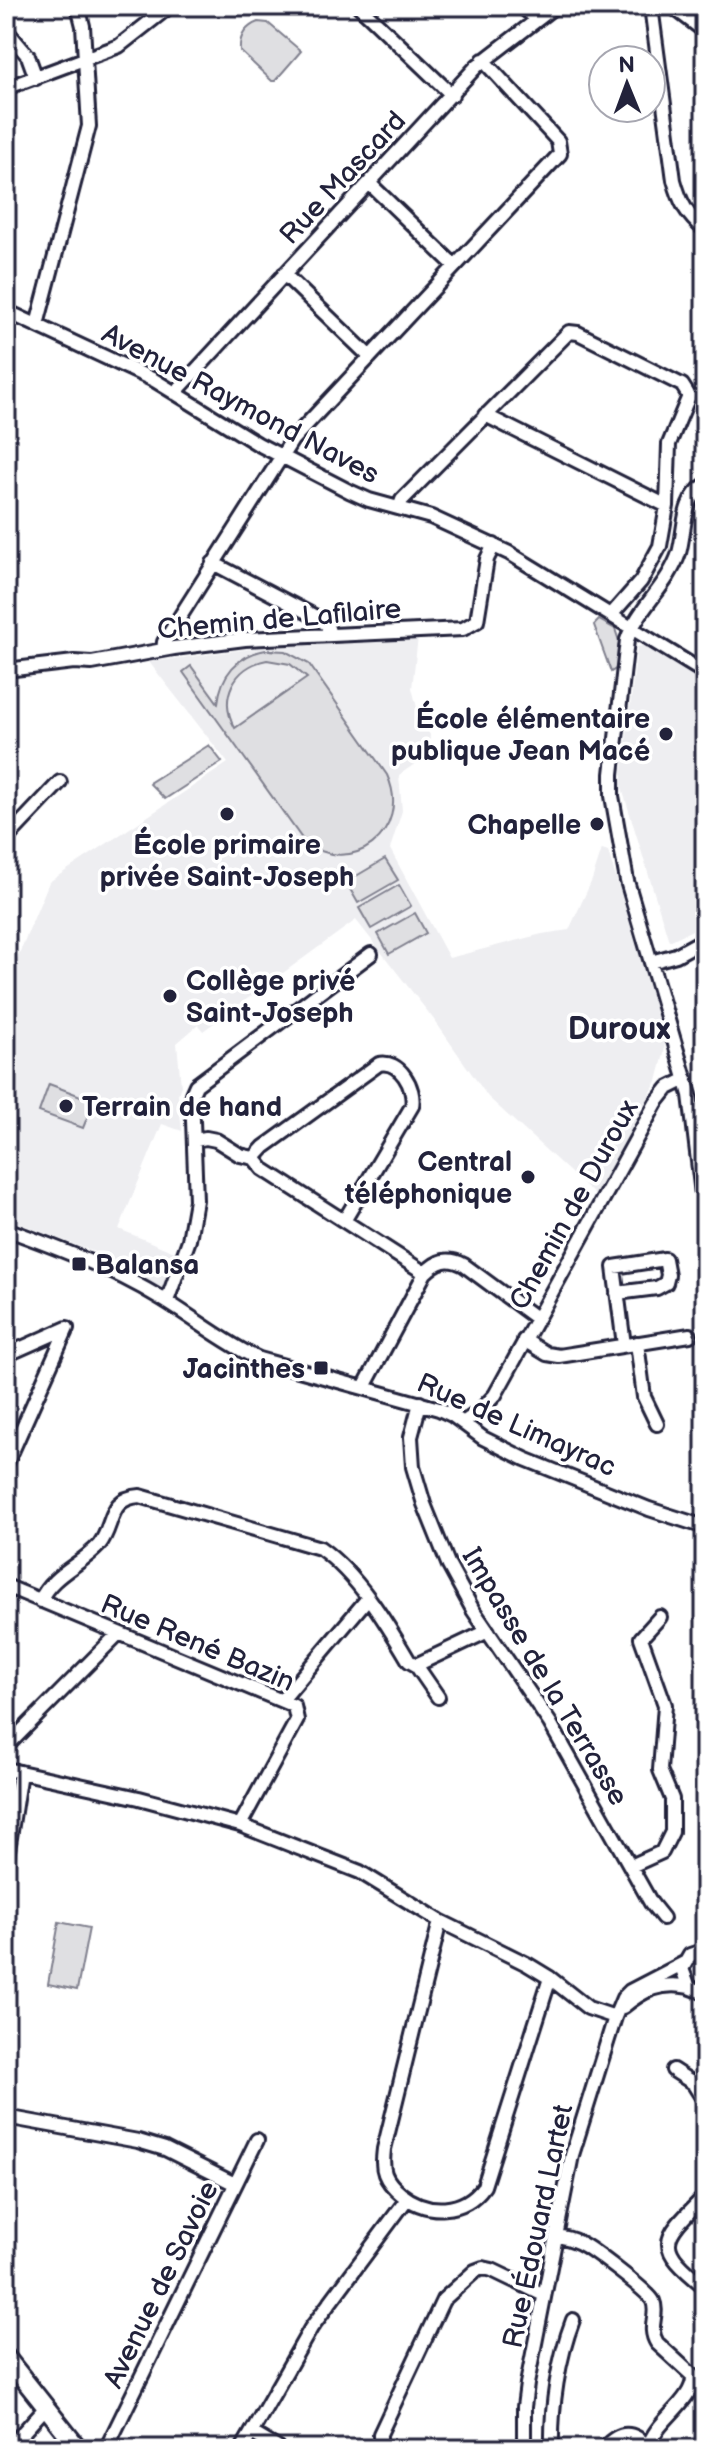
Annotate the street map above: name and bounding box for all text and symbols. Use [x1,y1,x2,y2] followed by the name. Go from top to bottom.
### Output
[587,44,667,124] north arrow
[618,52,635,79] text: N
[273,105,413,251] street label: Rue Mascard
[96,317,385,491] street label: Avenue Raymond Naves
[156,592,402,647] street label: Chemin de Lafilaire
[391,700,650,768] place label: École élémentaire publique Jean Macé
[657,725,675,743] marker: École élémentaire publique Jean Macé
[218,805,236,823] marker: École primaire privée Saint-Joseph
[467,809,581,842] place label: Chapelle
[588,815,606,833] marker: Chapelle
[100,826,354,894] place label: École primaire privée Saint-Joseph
[186,965,356,1030] place label: Collège privé Saint-Joseph
[161,987,179,1005] marker: Collège privé Saint-Joseph
[568,1010,670,1049] district label: Duroux
[82,1091,282,1124] place label: Terrain de hand
[503,1094,646,1316] street label: Chemin de Duroux
[57,1097,75,1115] marker: Terrain de hand
[344,1146,512,1211] place label: Central téléphonique
[519,1168,537,1186] marker: Central téléphonique
[95,1249,199,1282] place label: Balansa
[70,1255,88,1273] marker: Balansa
[183,1353,305,1386] place label: Jacinthes
[312,1359,330,1377] marker: Jacinthes
[412,1367,621,1484] street label: Rue de Limayrac
[455,1542,635,1812] street label: Impasse de la Terrasse
[96,1588,299,1699] street label: Rue René Bazin
[496,2101,580,2351] street label: Rue Édouard Lartet
[97,2176,226,2394] street label: Avenue de Savoie

